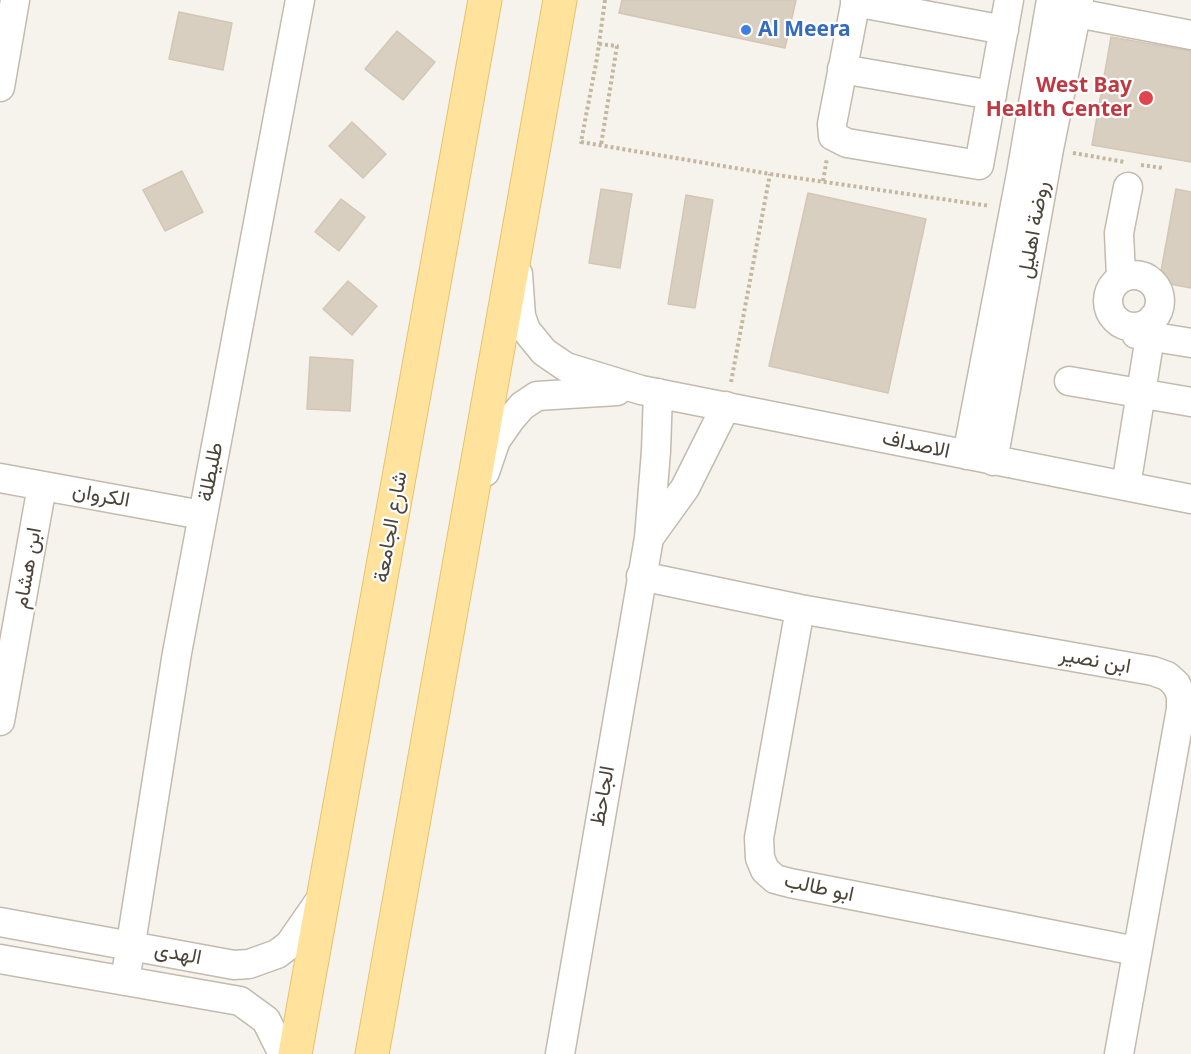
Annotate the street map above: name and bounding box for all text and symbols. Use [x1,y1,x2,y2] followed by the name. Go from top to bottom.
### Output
[758,17,851,43] place label: Al Meera
[739,23,753,37] marker: Al Meera
[986,73,1132,123] place label: West Bay Health Center
[1137,89,1155,107] marker: West Bay Health Center
[1013,179,1055,281] street label: روضة اهليل
[880,426,952,464] street label: الاصداف
[193,440,229,504] street label: طليطلة
[369,469,413,585] street label: شارع الجامعة
[70,479,132,513] street label: الكروان
[8,525,48,611] street label: ابن هشام
[1057,642,1133,680] street label: ابن نصير
[585,764,621,828] street label: الجاحظ
[782,868,856,908] street label: ابو طالب
[152,937,204,971] street label: الهدى

